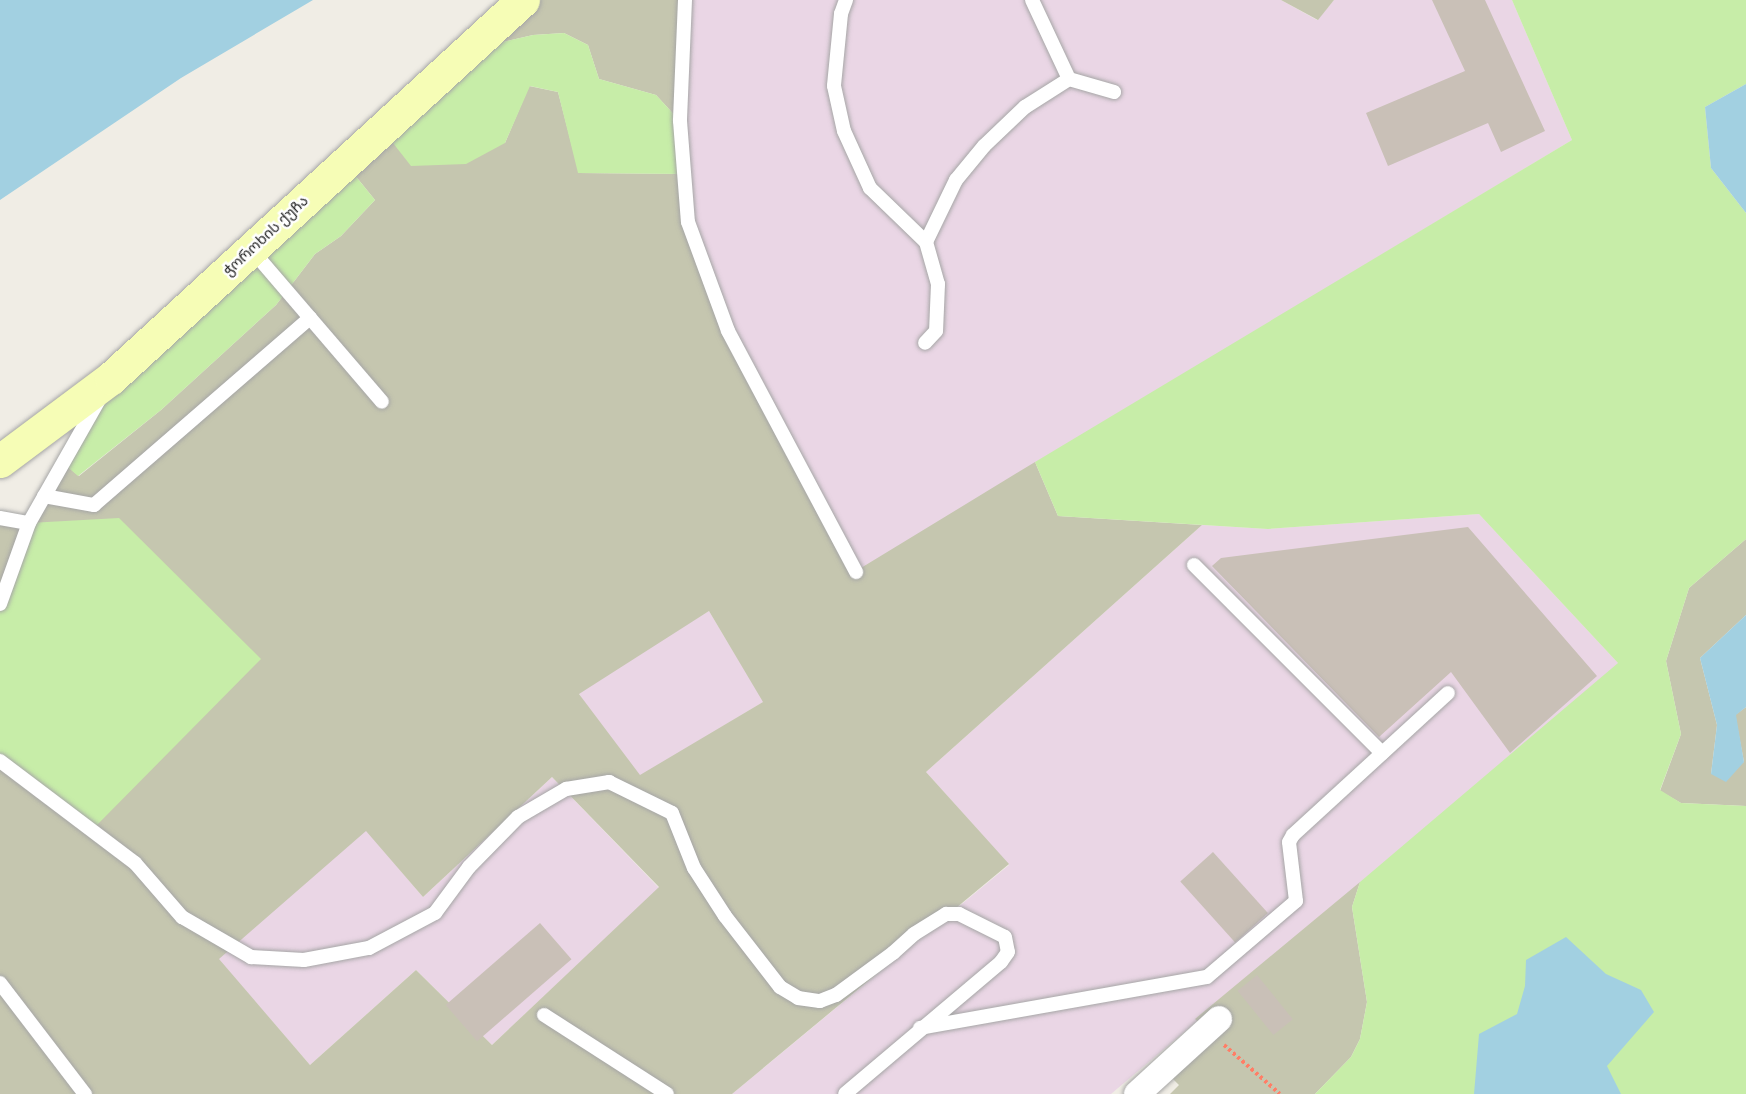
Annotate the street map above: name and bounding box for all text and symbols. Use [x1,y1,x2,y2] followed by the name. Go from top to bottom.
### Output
[220,192,312,280] street label: ჭოროხის ქუჩა

